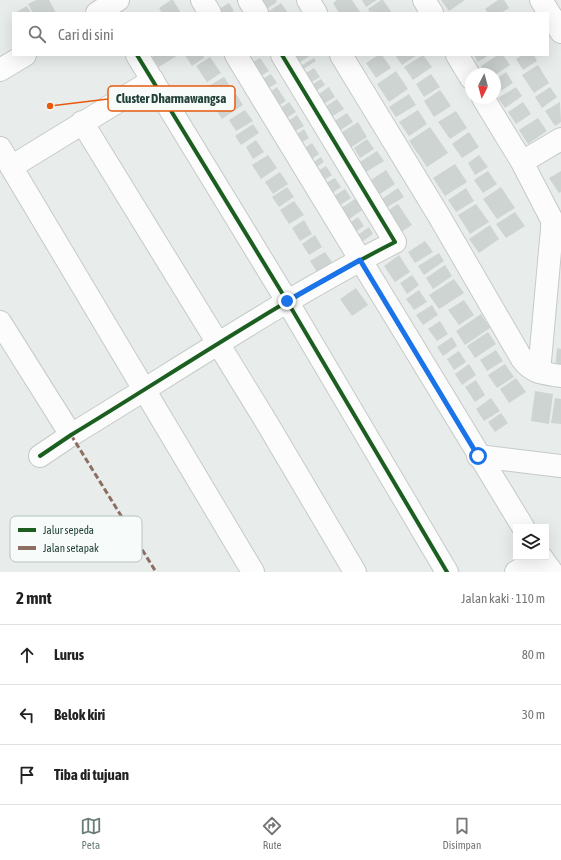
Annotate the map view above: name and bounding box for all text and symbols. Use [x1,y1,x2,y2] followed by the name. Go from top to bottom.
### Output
[12,12,549,56] search box
[26,23,48,45] icon: search
[58,26,114,43] text: Cari di sini
[465,68,501,104] north arrow
[108,86,235,111] callout: Cluster Dharmawangsa
[116,91,226,106] text: Cluster Dharmawangsa
[278,292,296,310] route end
[469,447,487,465] route start
[10,516,142,562] legend
[43,524,94,536] text: Jalur sepeda
[513,524,549,560] map controls
[513,524,549,560] button: layers
[43,542,99,554] text: Jalan setapak
[16,588,52,608] text: 2 mnt
[461,591,545,606] text: Jalan kaki · 110 m
[16,644,38,666] icon: ahead
[54,646,84,663] text: Lurus
[522,647,545,662] text: 80 m
[16,704,38,726] icon: left
[54,706,105,723] text: Belok kiri
[522,707,545,722] text: 30 m
[16,764,38,786] icon: arrive
[54,766,129,783] text: Tiba di tujuan
[80,815,102,851] tab: Peta
[261,815,283,851] tab: Rute
[443,815,481,851] tab: Disimpan

